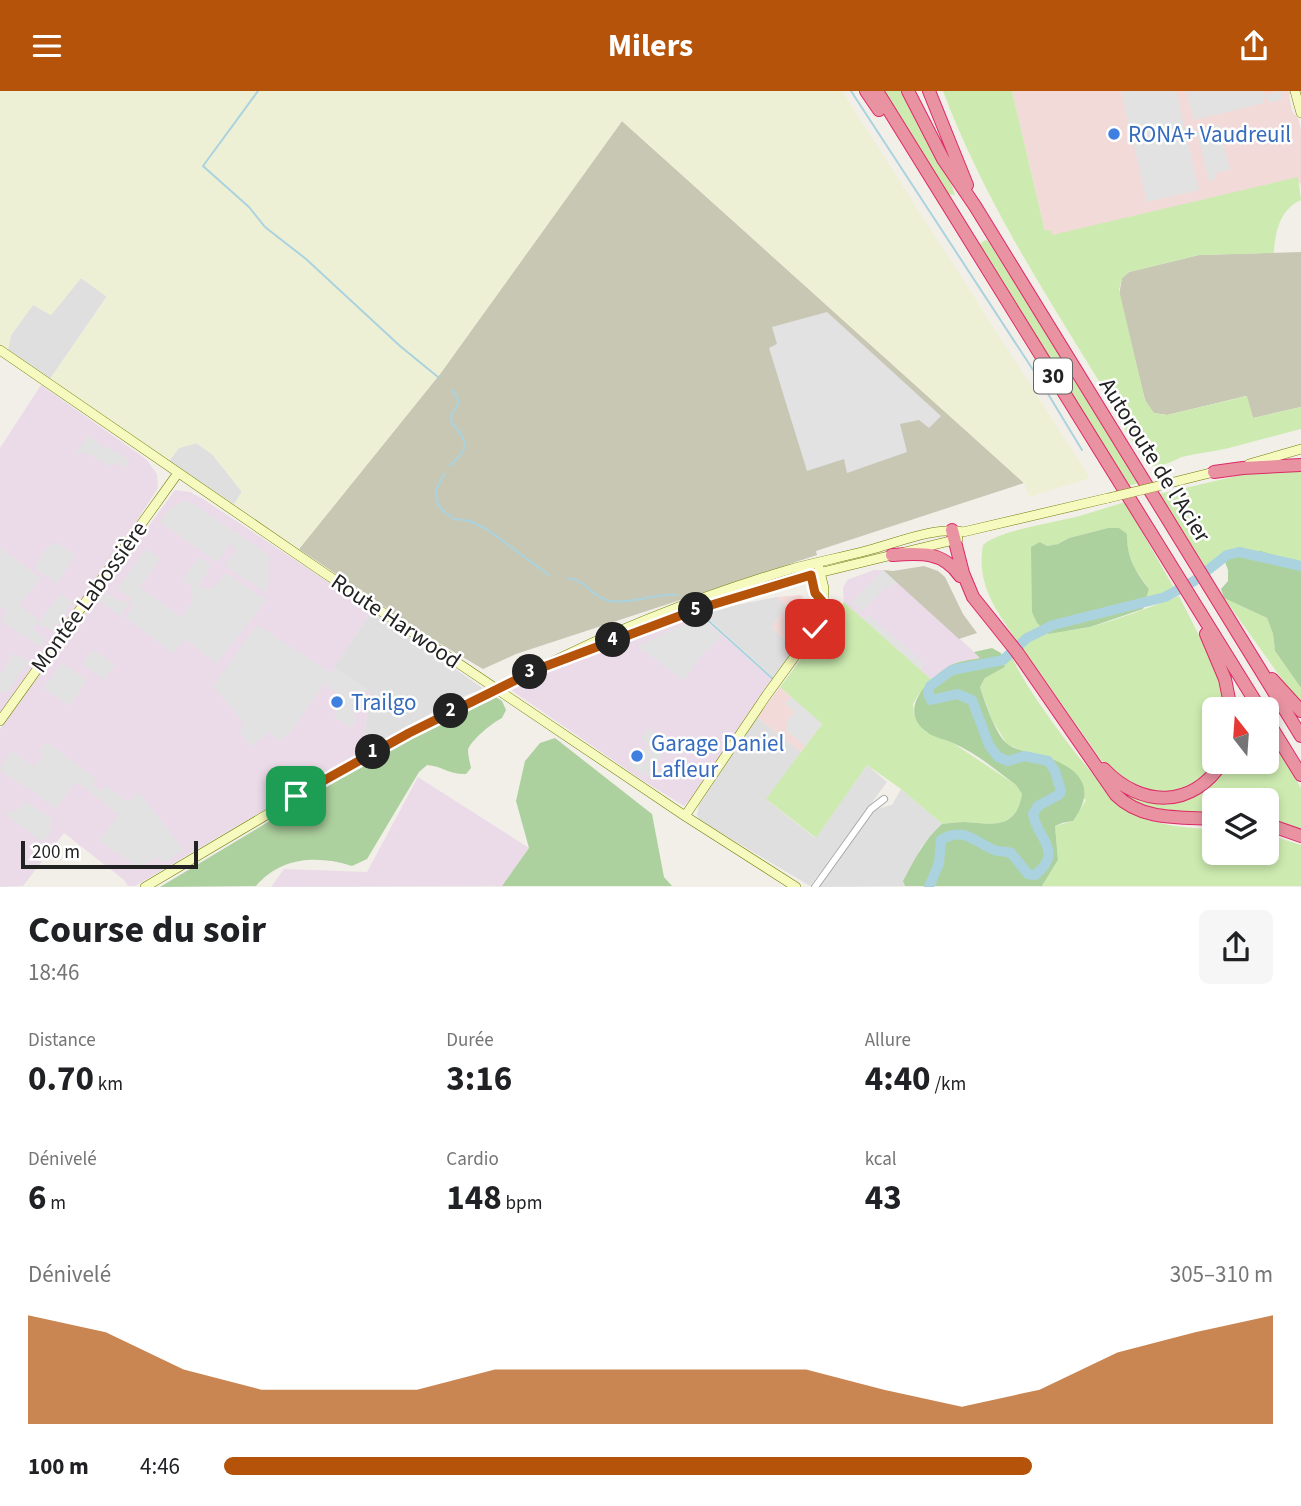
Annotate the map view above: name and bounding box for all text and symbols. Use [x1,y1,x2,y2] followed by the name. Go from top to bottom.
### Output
[608,23,693,69] text: Milers
[28,27,66,65] icon: menu
[1235,27,1273,65] icon: share
[1128,118,1291,151] place label: RONA+ Vaudreuil
[1106,126,1122,142] marker: RONA+ Vaudreuil
[1034,359,1072,393] road number: 30
[1091,371,1219,549] street label: Autoroute de l'Acier
[23,514,155,680] street label: Montée Labossière
[324,565,468,677] street label: Route Harwood
[678,593,714,627] pin: 5
[690,596,701,623] text: 5
[785,599,845,659] pin
[796,610,834,648] icon: check
[596,623,630,657] pin: 4
[607,626,618,653] text: 4
[512,655,548,689] pin: 3
[524,658,535,685] text: 3
[351,686,417,719] place label: Trailgo
[434,693,468,729] pin: 2
[329,694,345,710] marker: Trailgo
[445,697,456,724] text: 2
[1202,697,1279,773] north arrow
[1202,697,1279,865] map controls
[651,727,784,786] place label: Garage Daniel Lafleur
[356,735,390,769] pin: 1
[367,738,378,765] text: 1
[629,748,645,764] marker: Garage Daniel Lafleur
[266,766,326,826] pin
[277,777,315,815] icon: arrive
[1202,788,1279,865] button: layers
[21,837,198,869] scale bar
[32,839,80,866] text: 200 m
[28,903,266,957] text: Course du soir
[1199,910,1273,984] button: share
[28,956,79,989] text: 18:46
[28,1027,96,1054] text: Distance
[446,1027,494,1054] text: Durée
[865,1027,911,1054] text: Allure
[28,1054,94,1104] text: 0.70
[446,1054,512,1104] text: 3:16
[865,1054,931,1104] text: 4:40
[94,1071,123,1098] text: km
[931,1071,966,1098] text: /km
[28,1146,97,1173] text: Dénivelé
[446,1146,499,1173] text: Cardio
[865,1146,897,1173] text: kcal
[28,1173,46,1223] text: 6
[446,1173,502,1223] text: 148
[865,1173,902,1223] text: 43
[46,1190,66,1217] text: m
[502,1190,542,1217] text: bpm
[28,1258,111,1291] text: Dénivelé
[1170,1258,1273,1291] text: 305–310 m
[28,1450,89,1483] text: 100 m
[140,1450,180,1483] text: 4:46

